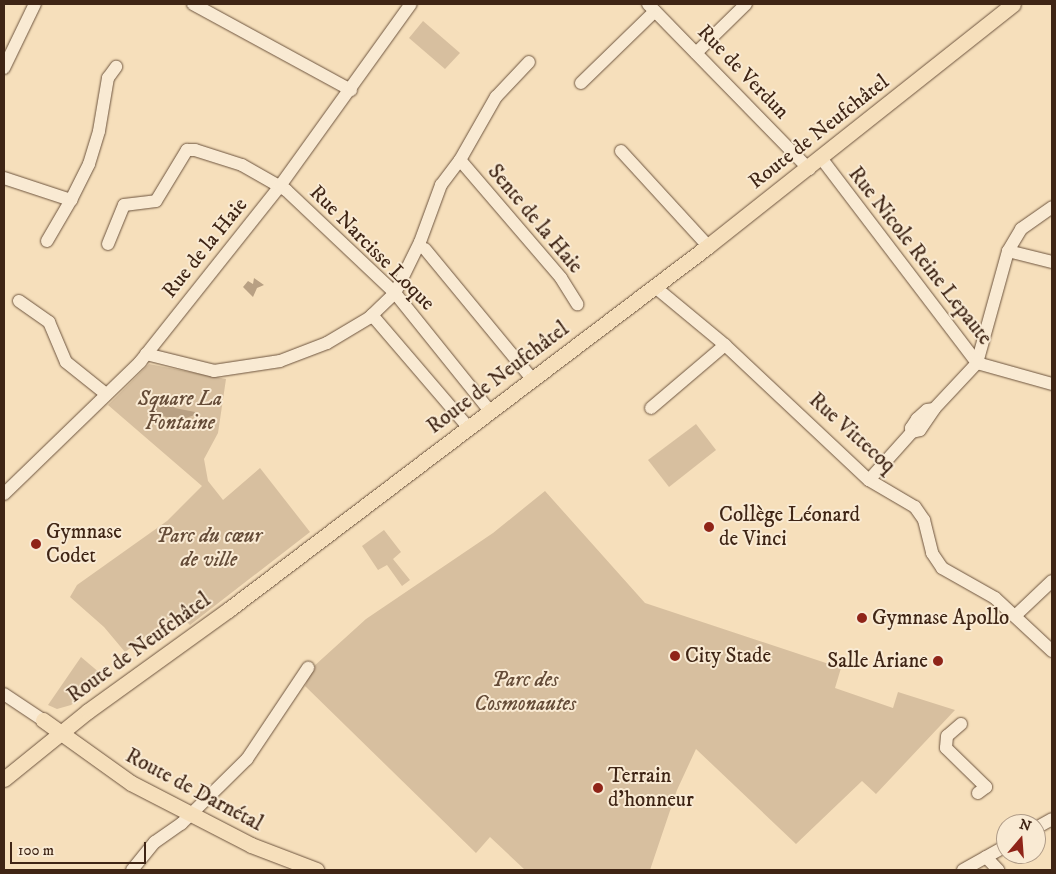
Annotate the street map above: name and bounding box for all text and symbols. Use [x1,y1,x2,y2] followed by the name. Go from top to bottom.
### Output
[692,20,794,124] street label: Rue de Verdun
[744,70,894,194] street label: Route de Neufchâtel
[482,159,588,279] street label: Sente de la Haie
[843,162,997,350] street label: Rue Nicole Reine Lepaute
[304,180,440,316] street label: Rue Narcisse Loque
[157,193,253,303] street label: Rue de la Haie
[422,317,574,439] street label: Route de Neufchâtel
[138,386,222,436] park label: Square La Fontaine
[804,388,900,478] street label: Rue Vittecoq
[719,502,860,552] place label: Collège Léonard de Vinci
[46,519,122,569] place label: Gymnase Codet
[703,521,715,533] marker: Collège Léonard de Vinci
[156,523,262,573] park label: Parc du cœur de ville
[30,538,42,550] marker: Gymnase Codet
[63,588,215,708] street label: Route de Neufchâtel
[872,605,1009,631] place label: Gymnase Apollo
[856,612,868,624] marker: Gymnase Apollo
[685,643,771,669] place label: City Stade
[827,648,928,674] place label: Salle Ariane
[669,650,681,662] marker: City Stade
[932,655,944,667] marker: Salle Ariane
[474,667,576,717] park label: Parc des Cosmonautes
[121,743,267,837] street label: Route de Darnétal
[608,763,694,813] place label: Terrain d'honneur
[592,782,604,794] marker: Terrain d'honneur
[996,814,1046,864] north arrow
[1017,815,1034,836] text: N
[12,832,149,864] scale bar
[18,841,54,860] text: 100 m

